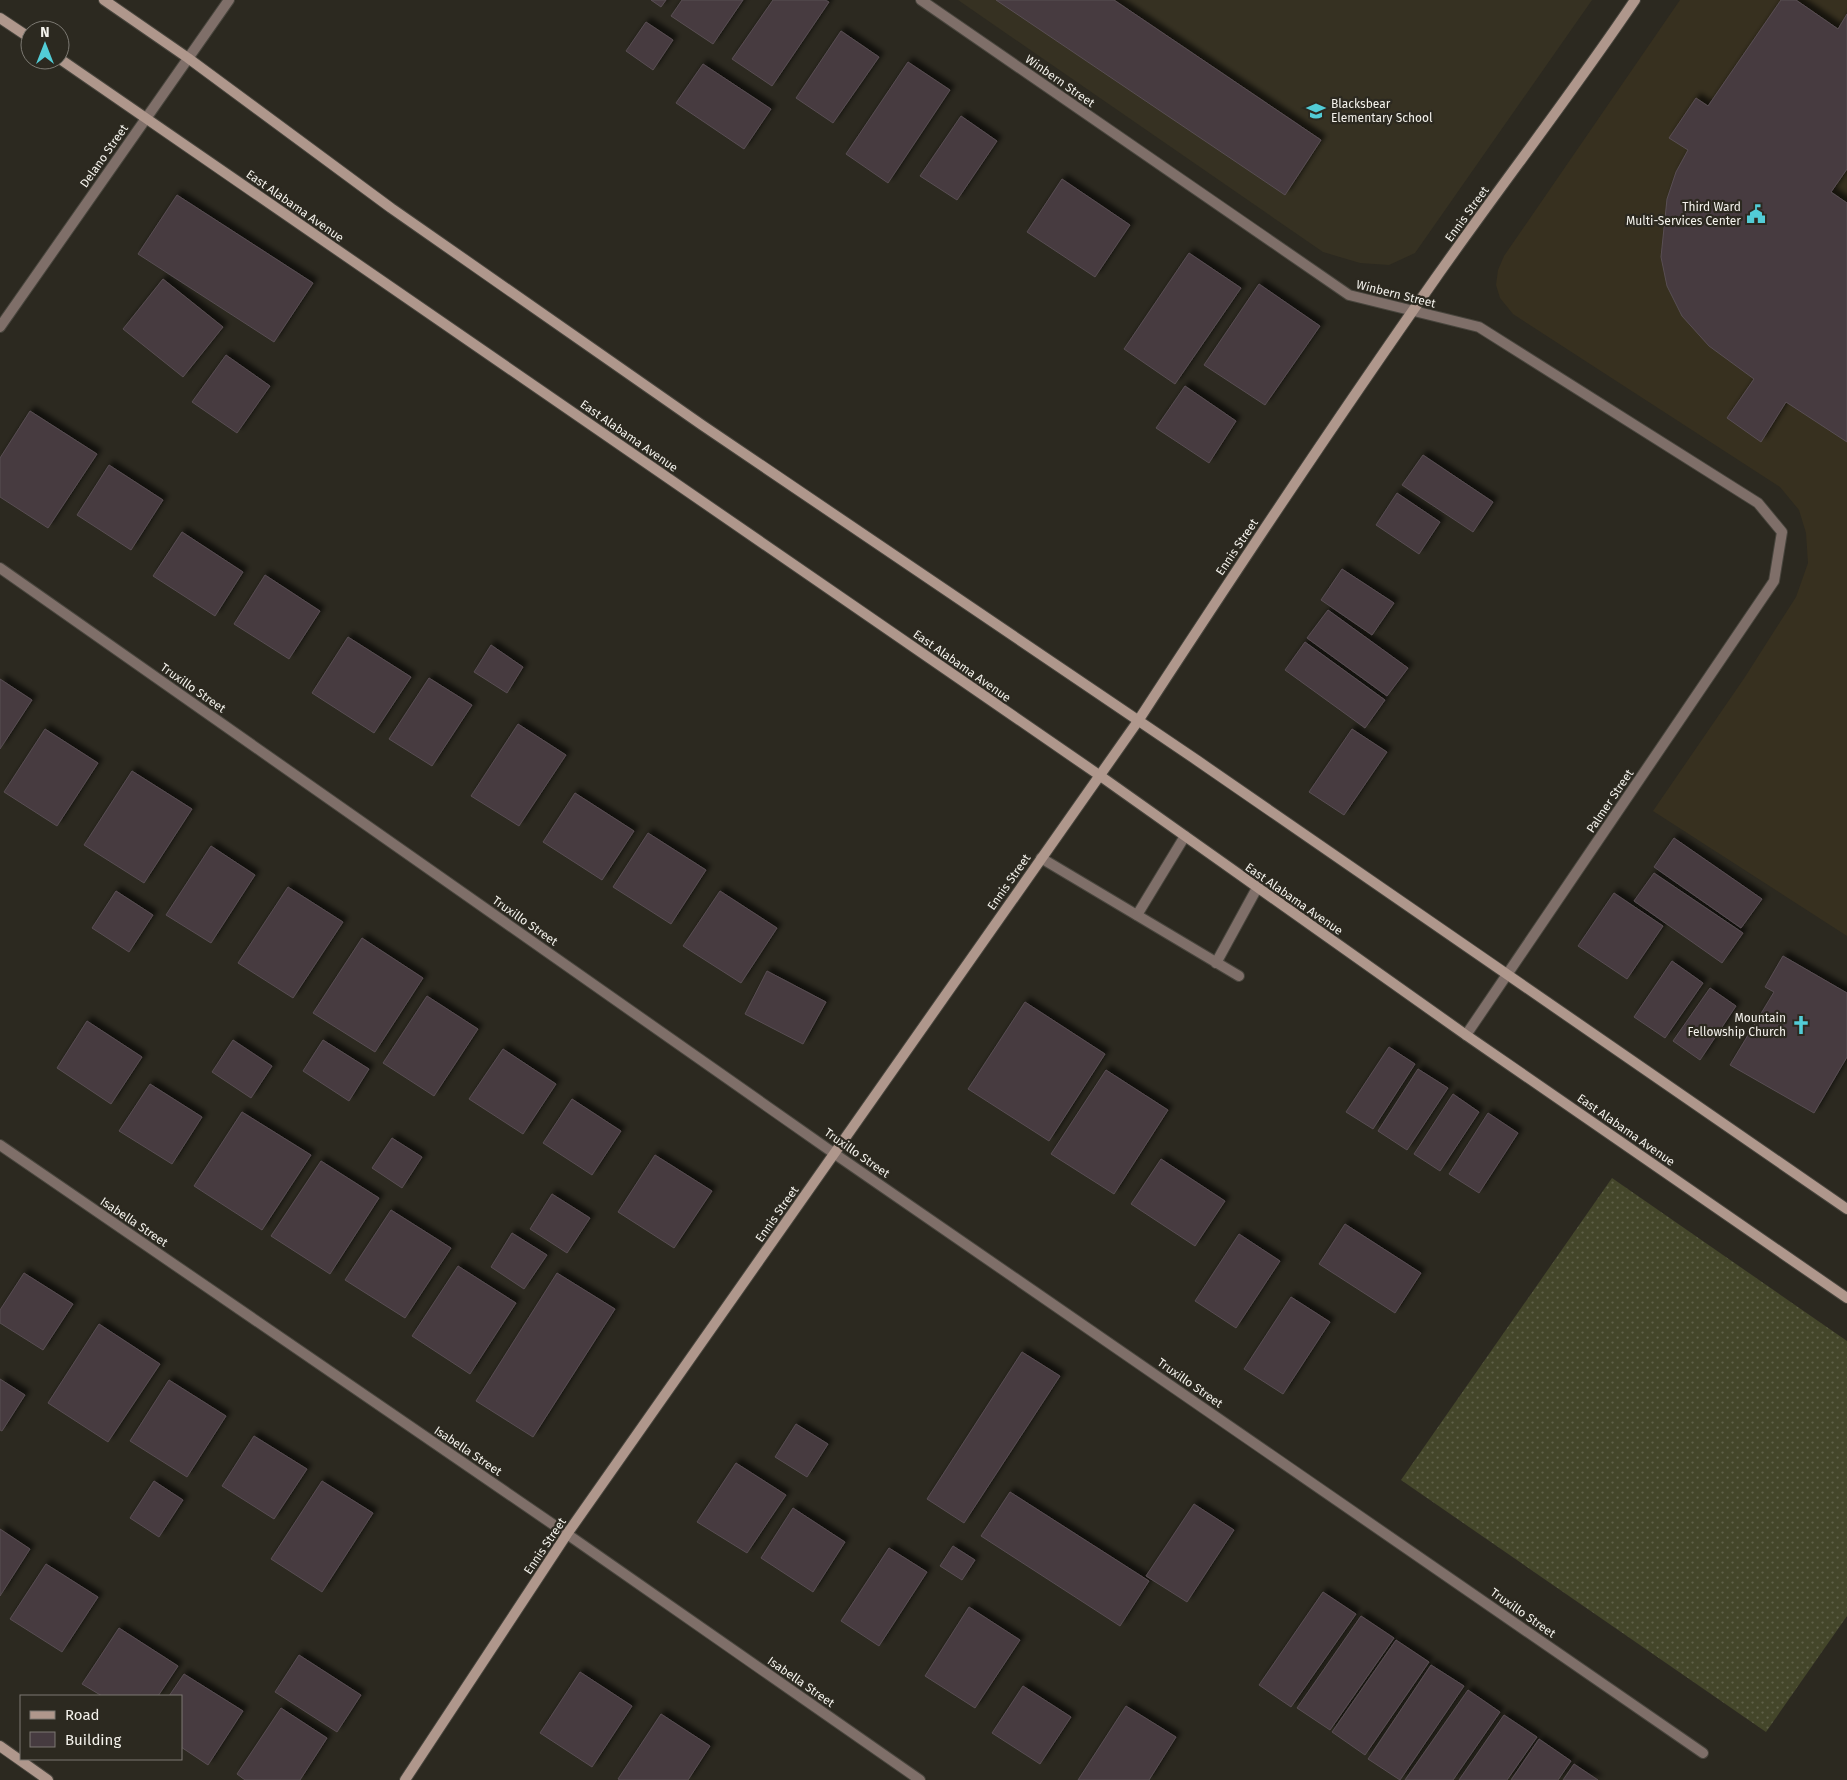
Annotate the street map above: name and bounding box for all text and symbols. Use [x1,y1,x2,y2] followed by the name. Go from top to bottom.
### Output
[20,20,70,70] north arrow
[40,24,50,41] text: N
[1023,52,1098,110] street label: Winbern Street
[1331,97,1433,125] place label: Blacksbear Elementary School
[1305,100,1327,122] school or university icon: Blacksbear Elementary School
[77,121,131,190] street label: Delano Street
[243,167,347,245] street label: East Alabama Avenue
[1442,183,1492,244] street label: Ennis Street
[1626,200,1741,228] place label: Third Ward Multi-Services Center
[1745,203,1767,225] public building icon: Third Ward Multi-Services Center
[1355,277,1438,311] street label: Winbern Street
[577,397,681,475] street label: East Alabama Avenue
[1213,516,1261,578] street label: Ennis Street
[910,627,1014,705] street label: East Alabama Avenue
[158,660,229,716] street label: Truxillo Street
[1584,766,1637,835] street label: Palmer Street
[985,851,1034,913] street label: Ennis Street
[1242,860,1346,938] street label: East Alabama Avenue
[490,893,561,949] street label: Truxillo Street
[1687,1011,1786,1039] place label: Mountain Fellowship Church
[1790,1014,1812,1036] church icon: Mountain Fellowship Church
[1574,1091,1678,1169] street label: East Alabama Avenue
[822,1125,893,1181] street label: Truxillo Street
[753,1183,802,1245] street label: Ennis Street
[98,1194,171,1250] street label: Isabella Street
[1155,1355,1226,1411] street label: Truxillo Street
[432,1423,505,1479] street label: Isabella Street
[521,1515,569,1577] street label: Ennis Street
[1488,1585,1559,1641] street label: Truxillo Street
[765,1654,838,1711] street label: Isabella Street
[20,1695,182,1760] legend
[65,1706,100,1724] text: Road
[65,1731,121,1749] text: Building

